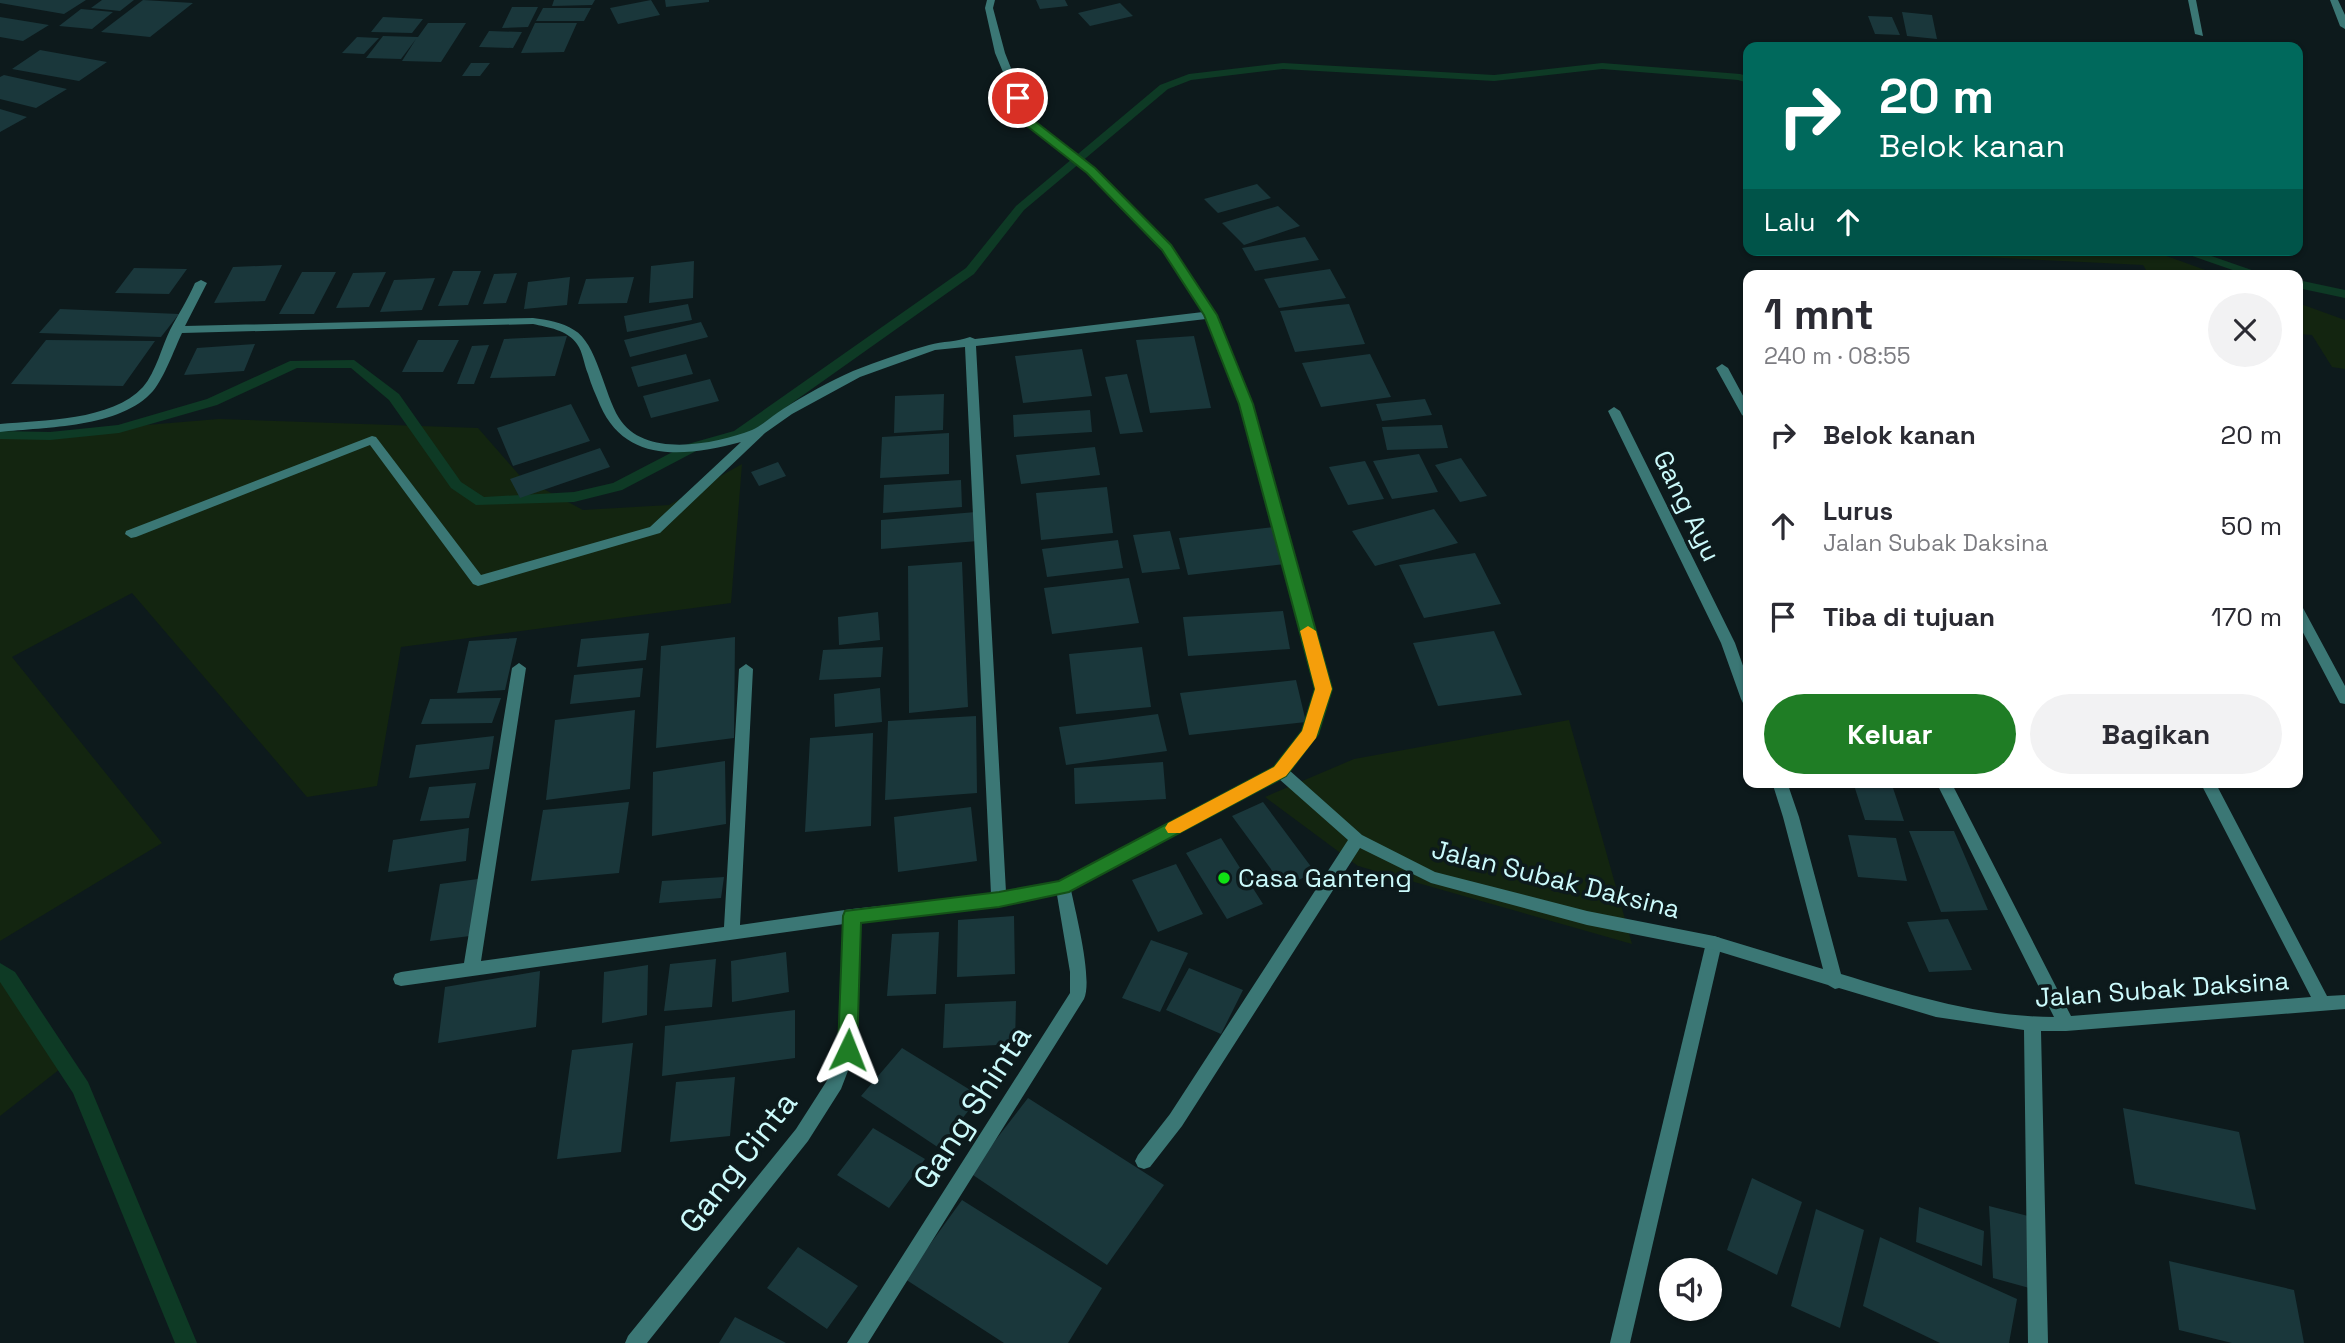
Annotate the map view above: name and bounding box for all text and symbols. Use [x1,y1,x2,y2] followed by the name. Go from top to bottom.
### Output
[1879,65,1994,127] text: 20 m
[988,68,1048,128] pin
[1764,70,1855,161] icon: right
[999,79,1037,117] icon: arrive
[1879,126,2065,166] text: Belok kanan
[1829,203,1867,241] icon: ahead
[1764,205,1815,239] text: Lalu
[1764,288,1874,341] text: 1 mnt
[2208,293,2282,367] button: close
[1764,341,1911,371] text: 240 m · 08:55
[1764,416,1802,454] icon: right
[1823,418,1976,452] text: Belok kanan
[2221,418,2282,452] text: 20 m
[1646,445,1728,567] street label: Gang Ayu
[1823,494,1893,528] text: Lurus
[1764,507,1802,545] icon: ahead
[2221,509,2282,543] text: 50 m
[1823,528,2048,558] text: Jalan Subak Daksina
[1764,598,1802,636] icon: arrive
[1823,600,1995,634] text: Tiba di tujuan
[2211,600,2282,634] text: 170 m
[1764,694,2016,774] button: Keluar
[2030,694,2282,774] button: Bagikan
[1428,832,1684,926] street label: Jalan Subak Daksina
[1238,861,1412,895] place label: Casa Ganteng
[1216,870,1232,886] marker: Casa Ganteng
[2034,963,2290,1015] street label: Jalan Subak Daksina
[811,1013,885,1087] position arrow
[904,1018,1040,1196] street label: Gang Shinta
[670,1083,806,1241] street label: Gang Cinta
[1659,1258,1722,1321] map controls
[1659,1258,1722,1321] button: sound

